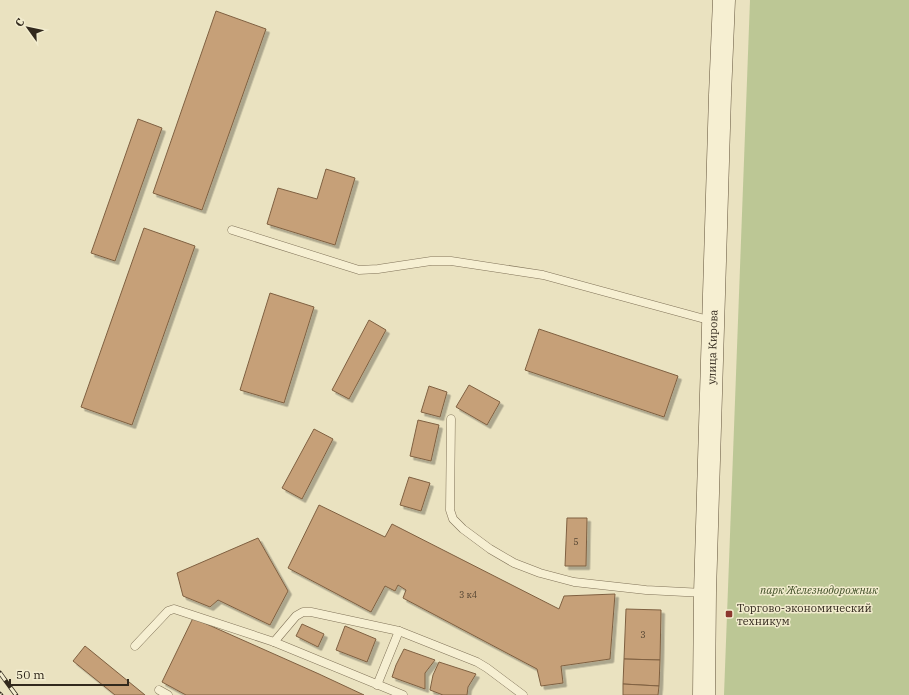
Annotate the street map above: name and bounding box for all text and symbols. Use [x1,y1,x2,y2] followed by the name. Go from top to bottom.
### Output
[8,8,48,48] north arrow
[12,16,27,29] text: С
[704,309,721,385] street label: улица Кирова
[573,536,579,547] house number: 5
[760,583,879,597] park label: парк Железнодорожник
[459,589,477,600] house number: 3 к4
[737,601,872,628] place label: Торгово-экономический техникум
[724,609,734,619] marker: Торгово-экономический техникум
[640,629,646,640] house number: 3
[10,661,128,687] scale bar
[16,667,45,682] text: 50 m

